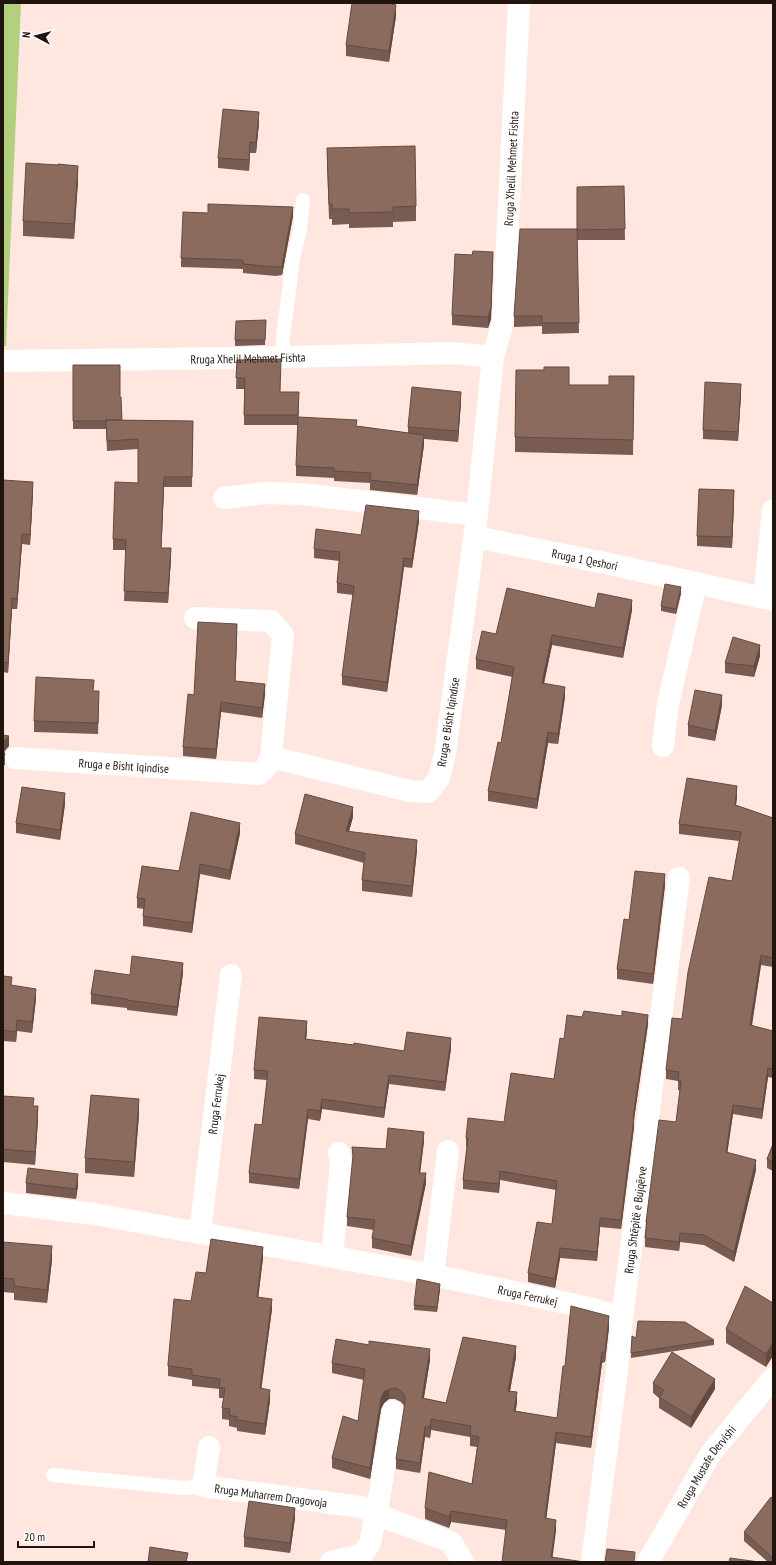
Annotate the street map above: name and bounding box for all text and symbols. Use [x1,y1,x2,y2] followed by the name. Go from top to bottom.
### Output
[16,16,56,56] north arrow
[19,31,33,39] text: N
[500,110,521,226] street label: Rruga Xhelil Mehmet Fishta
[190,349,306,366] street label: Rruga Xhelil Mehmet Fishta
[551,545,619,573] street label: Rruga 1 Qeshori
[434,676,462,768] street label: Rruga e Bisht Iqindise
[78,755,169,776] street label: Rruga e Bisht Iqindise
[204,1073,227,1135] street label: Rruga Ferrukej
[620,1165,649,1274] street label: Rruga Shtëpitë e Bujqërve
[497,1281,559,1309] street label: Rruga Ferrukej
[673,1422,739,1510] street label: Rruga Mustafe Dervishi
[214,1480,328,1510] street label: Rruga Muharrem Dragovoja
[18,1523,94,1549] scale bar
[24,1529,45,1544] text: 20 m

